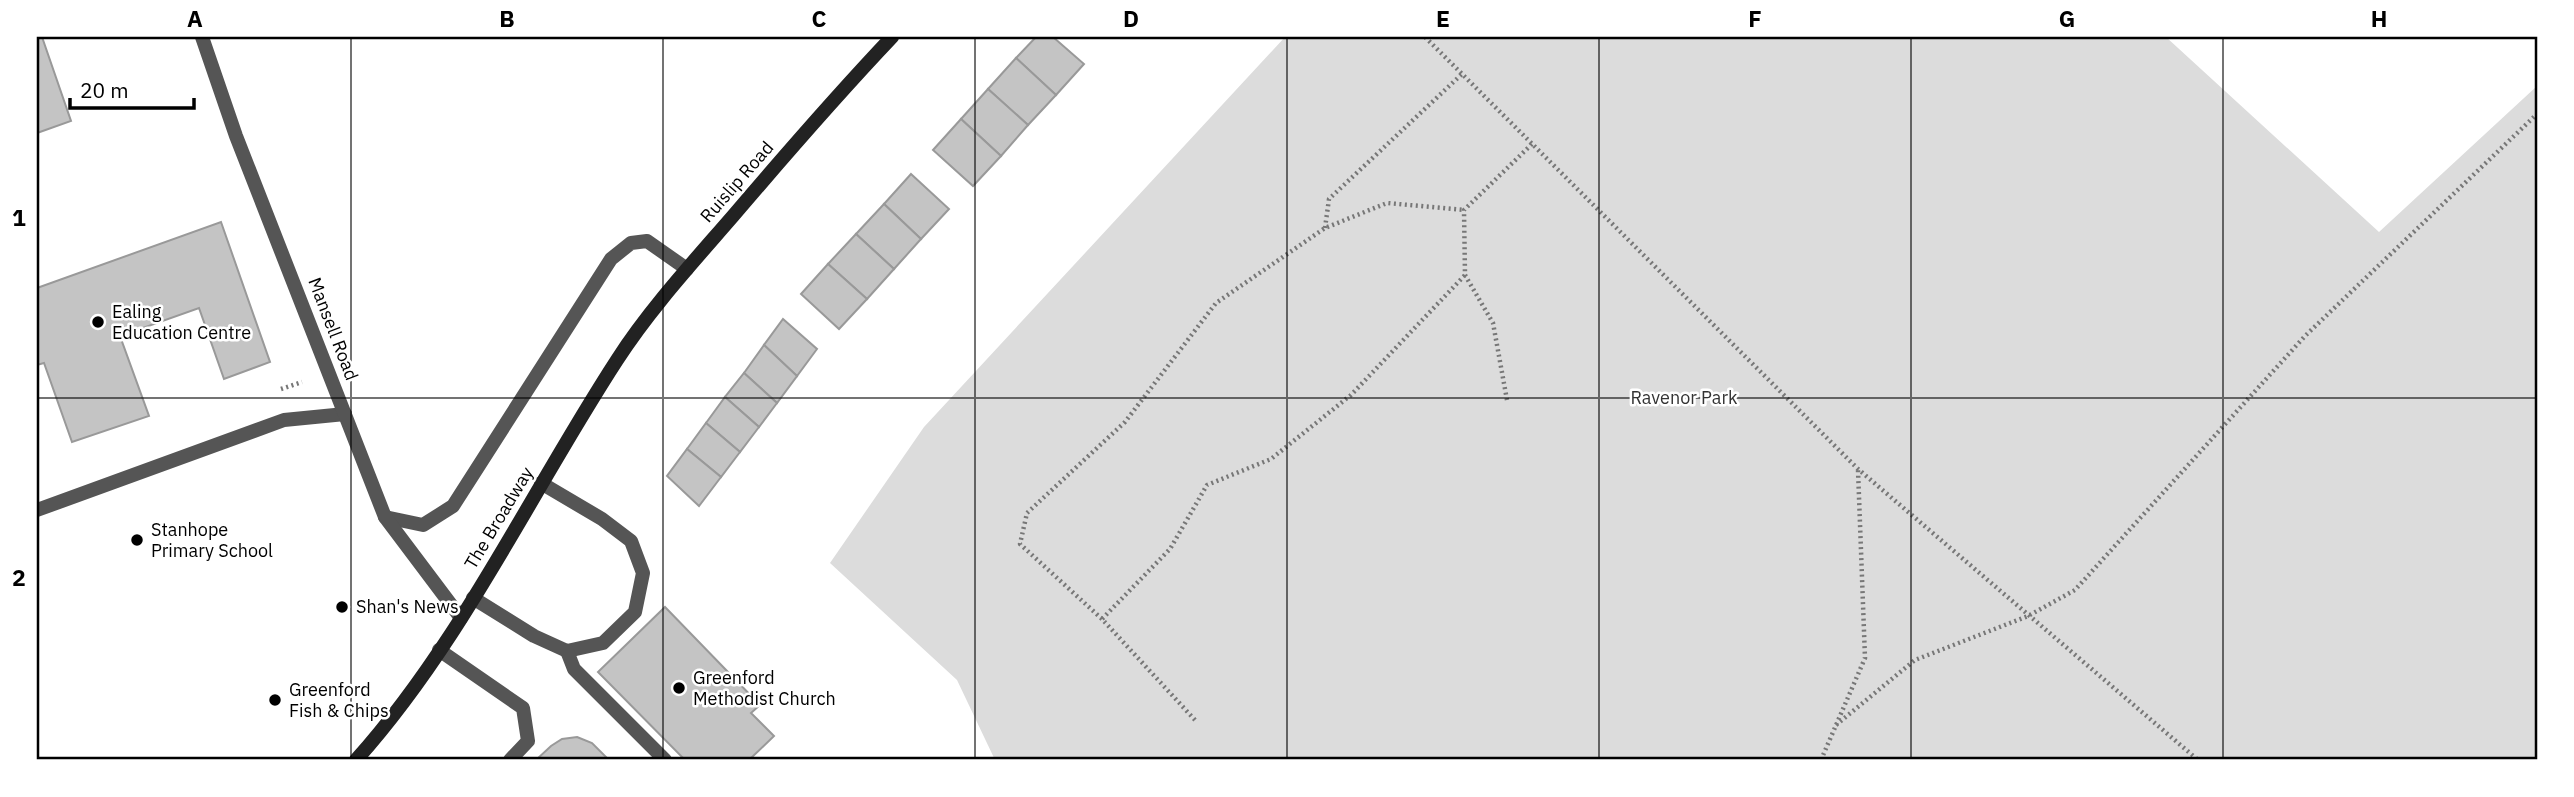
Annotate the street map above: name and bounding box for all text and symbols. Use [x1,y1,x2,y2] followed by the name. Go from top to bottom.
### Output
[187,3,203,33] text: A
[499,3,515,33] text: B
[812,3,827,33] text: C
[1123,3,1139,33] text: D
[1436,3,1450,33] text: E
[1748,3,1762,33] text: F
[2059,3,2075,33] text: G
[2371,3,2387,33] text: H
[70,66,194,110] scale bar
[80,76,129,104] text: 20 m
[695,136,778,227] street label: Ruislip Road
[12,202,26,232] text: 1
[303,274,364,384] street label: Mansell Road
[112,300,251,344] place label: Ealing Education Centre
[90,314,106,330] marker: Ealing Education Centre
[1631,386,1738,409] park label: Ravenor Park
[459,462,538,573] street label: The Broadway
[151,518,273,562] place label: Stanhope Primary School
[129,532,145,548] marker: Stanhope Primary School
[12,562,26,592] text: 2
[356,595,459,618] place label: Shan's News
[334,599,350,615] marker: Shan's News
[693,666,836,710] place label: Greenford Methodist Church
[289,678,389,722] place label: Greenford Fish & Chips
[671,680,687,696] marker: Greenford Methodist Church
[267,692,283,708] marker: Greenford Fish & Chips

